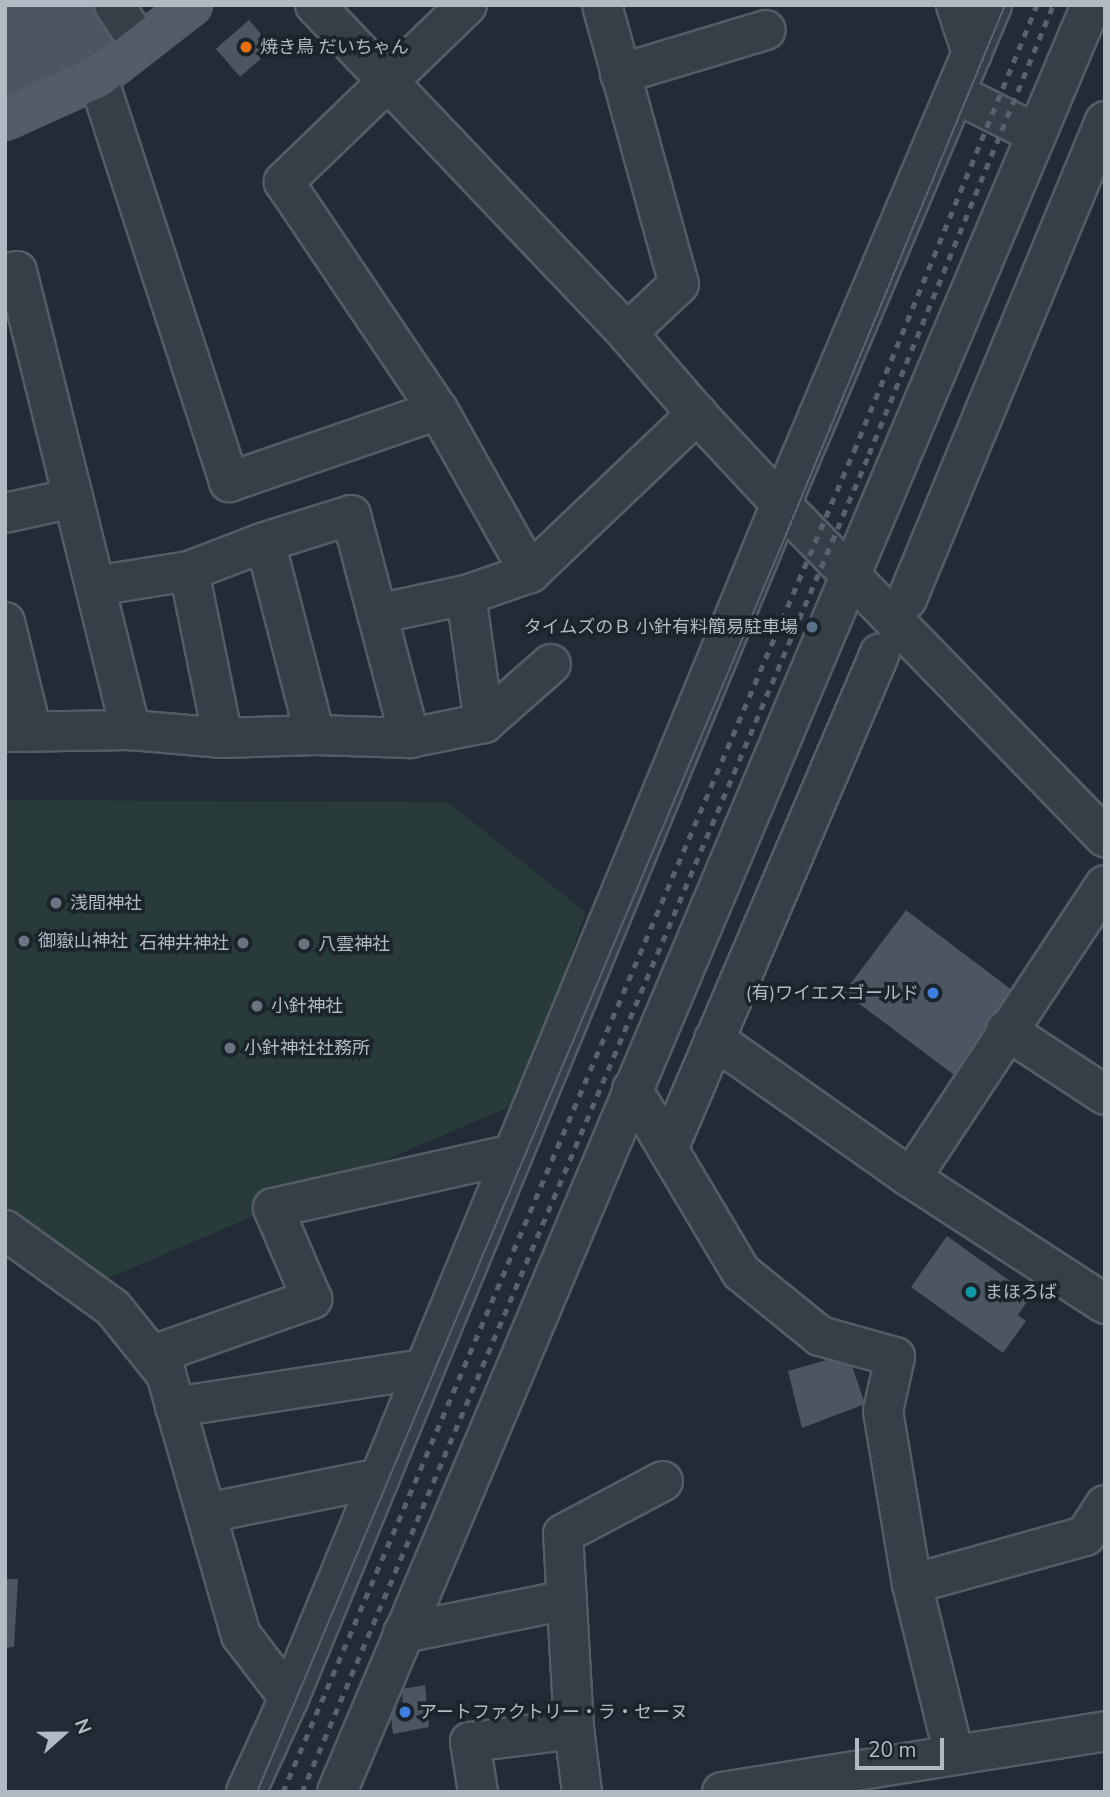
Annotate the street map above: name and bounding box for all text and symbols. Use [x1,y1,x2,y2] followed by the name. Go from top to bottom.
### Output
[260,36,409,58] place label: 焼き鳥 だいちゃん
[238,39,254,55] marker: 焼き鳥 だいちゃん
[523,616,798,638] place label: タイムズのＢ 小針有料簡易駐車場
[804,619,820,635] marker: タイムズのＢ 小針有料簡易駐車場
[70,892,142,914] place label: 浅間神社
[48,895,64,911] marker: 浅間神社
[38,930,128,952] place label: 御嶽山神社
[139,932,229,954] place label: 石神井神社
[16,933,32,949] marker: 御嶽山神社
[318,933,390,955] place label: 八雲神社
[235,935,251,951] marker: 石神井神社
[296,936,312,952] marker: 八雲神社
[746,982,919,1004] place label: (有)ワイエスゴールド
[925,985,941,1001] marker: (有)ワイエスゴールド
[271,995,343,1017] place label: 小針神社
[249,998,265,1014] marker: 小針神社
[244,1037,370,1059] place label: 小針神社社務所
[222,1040,238,1056] marker: 小針神社社務所
[985,1281,1057,1303] place label: まほろば
[963,1284,979,1300] marker: まほろば
[28,1699,98,1769] north arrow
[419,1701,688,1723] place label: アートファクトリー・ラ・セーヌ
[397,1704,413,1720] marker: アートファクトリー・ラ・セーヌ
[68,1715,97,1738] text: N
[858,1724,947,1768] scale bar
[868,1736,917,1764] text: 20 m

